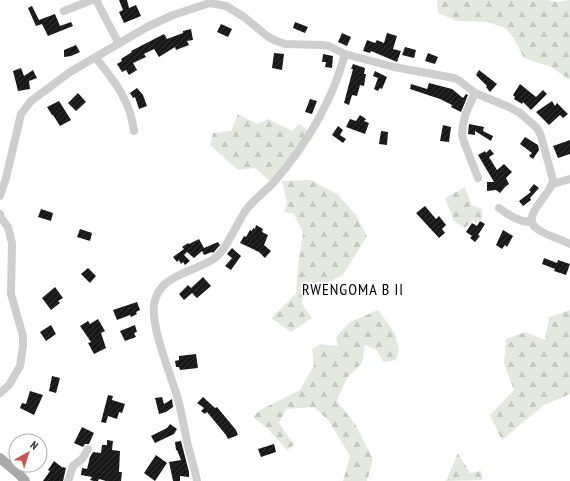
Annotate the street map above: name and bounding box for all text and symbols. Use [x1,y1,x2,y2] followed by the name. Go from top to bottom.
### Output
[302,279,404,299] district label: RWENGOMA B II
[8,433,48,473] north arrow
[28,438,41,453] text: N

